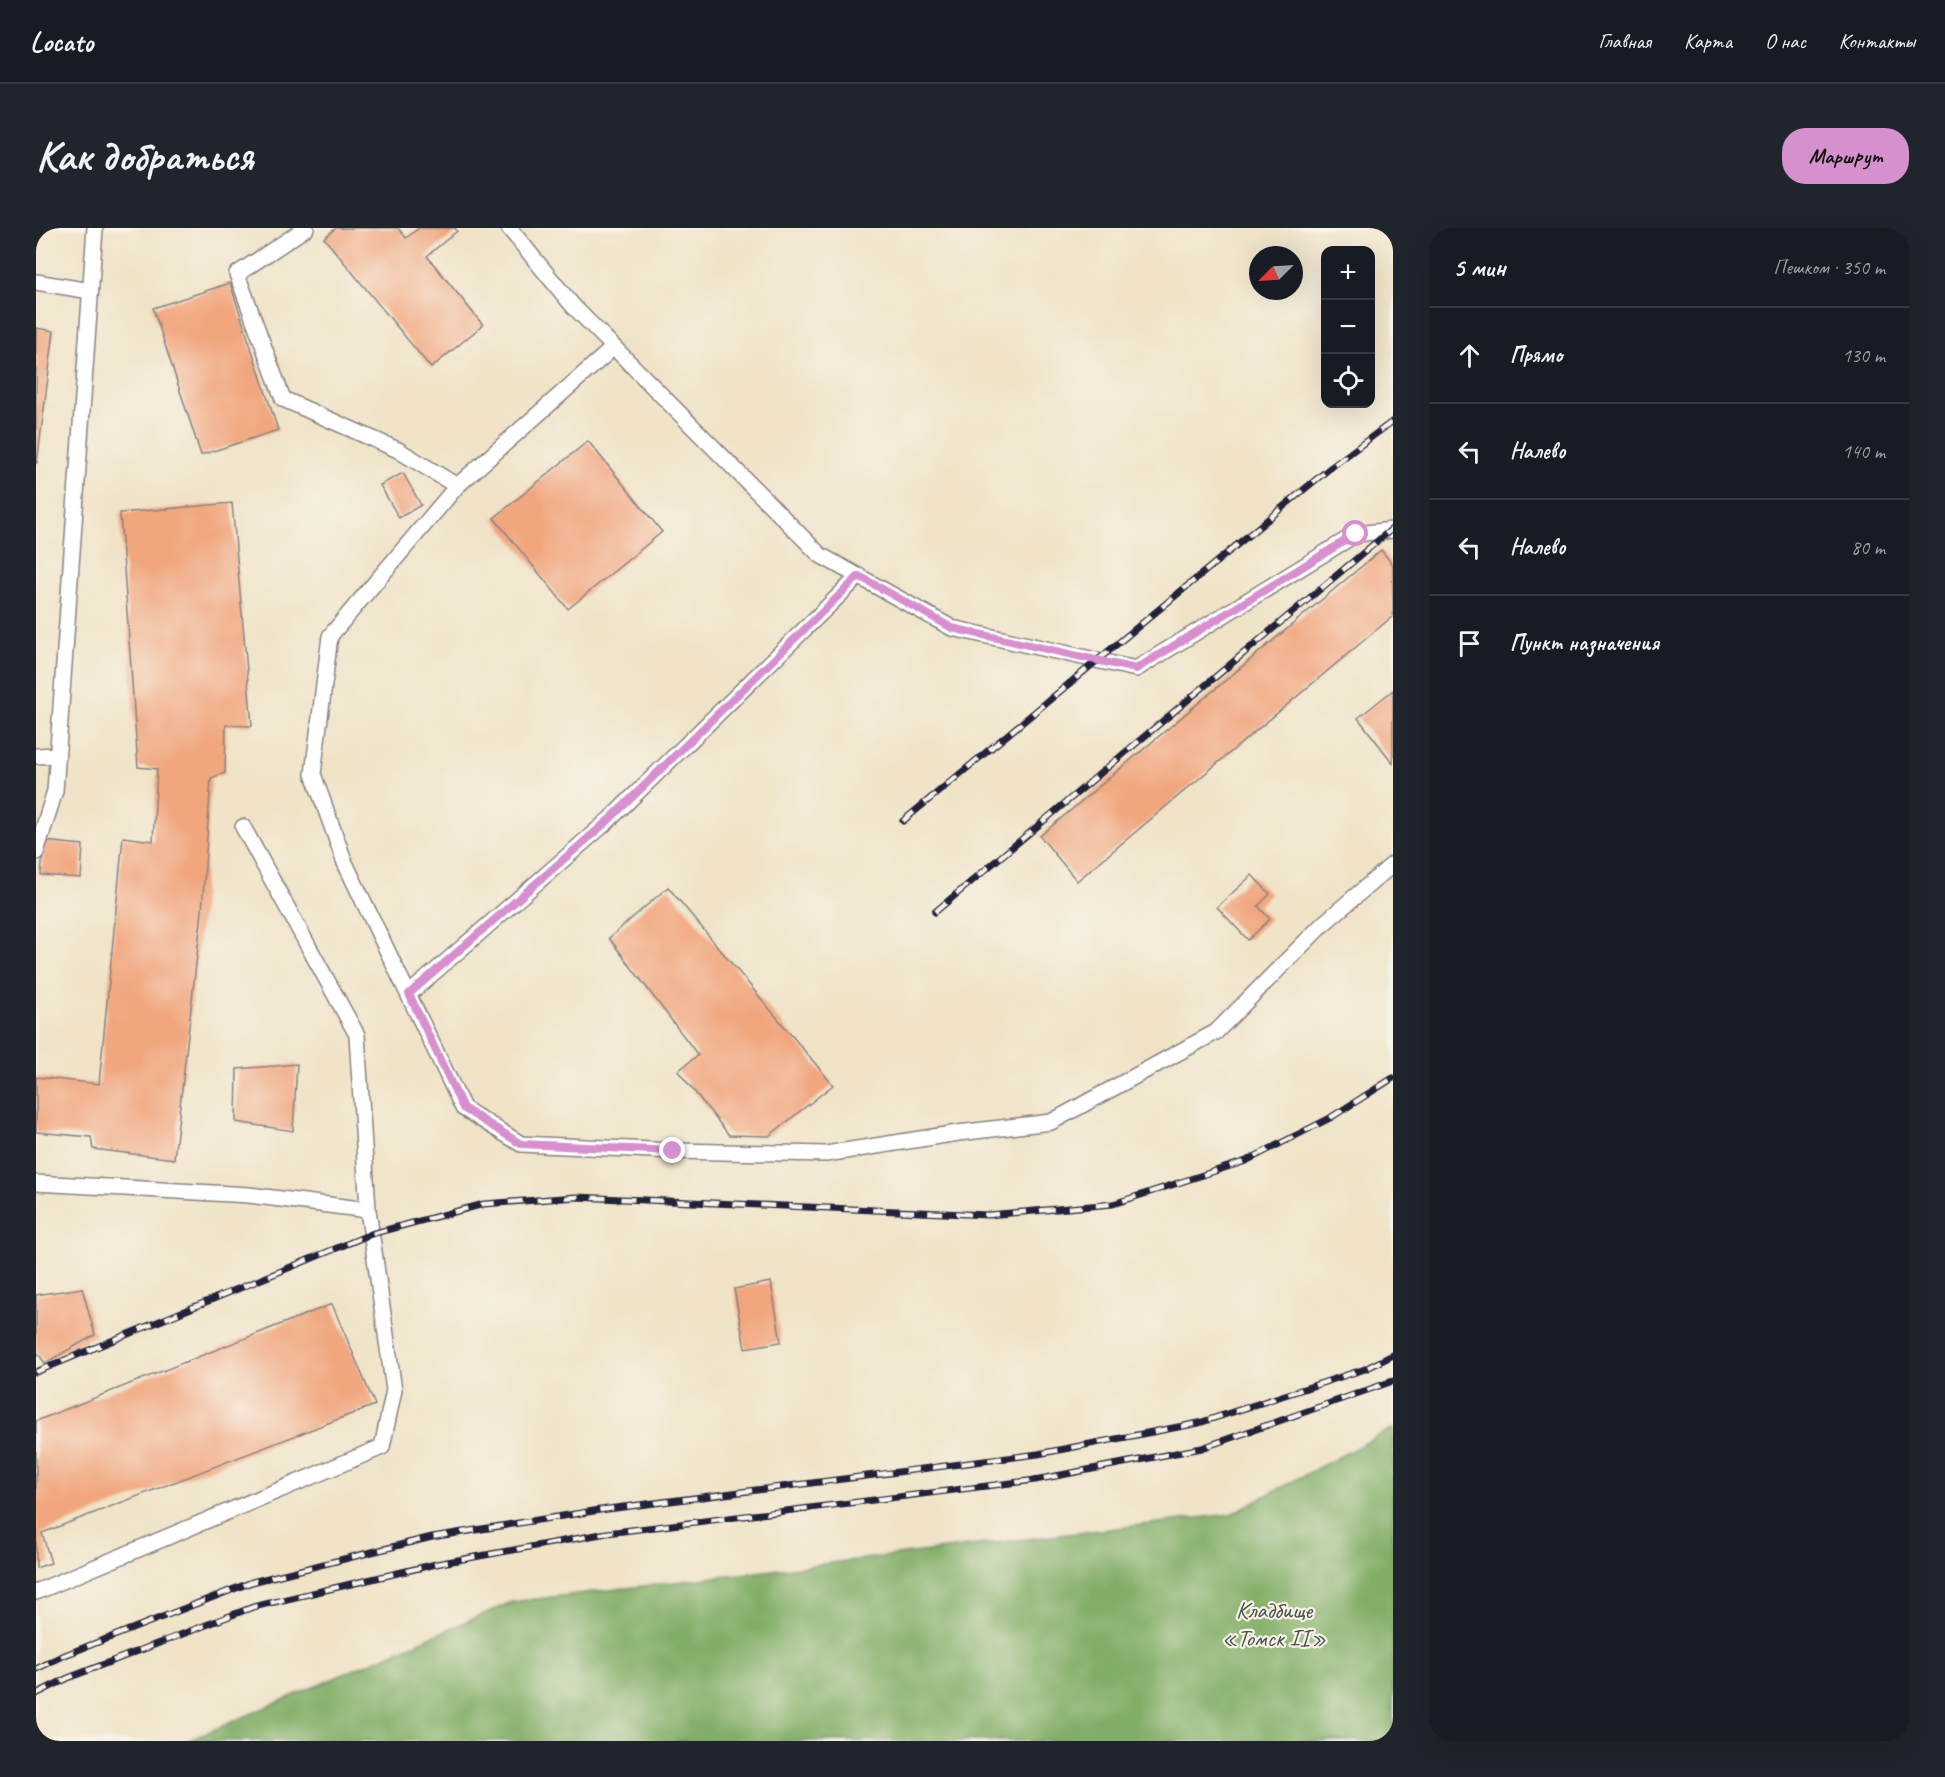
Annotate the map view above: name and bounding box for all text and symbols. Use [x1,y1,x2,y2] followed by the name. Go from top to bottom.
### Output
[30,24,93,59] text: Locato
[1598,28,1651,54] text: Главная
[1684,28,1732,54] text: Карта
[1765,28,1806,54] text: О нас
[1839,28,1915,54] text: Контакты
[1782,128,1909,184] button: Маршрут
[36,130,253,183] text: Как добраться
[1249,246,1303,300] north arrow
[1321,246,1375,408] map controls
[1321,246,1375,300] button: +
[1453,251,1505,284] text: 5 мин
[1773,255,1885,280] text: Пешком · 350 m
[1321,300,1375,354] button: −
[1453,339,1486,372] icon: ahead
[1510,341,1562,369] text: Прямо
[1842,343,1885,368] text: 130 m
[1321,354,1375,408] button: locate
[1453,435,1486,468] icon: left
[1510,437,1566,465] text: Налево
[1842,439,1885,464] text: 140 m
[1342,520,1368,546] route start
[1453,531,1486,564] icon: left
[1510,533,1566,561] text: Налево
[1851,535,1885,560] text: 80 m
[1453,627,1486,660] icon: arrive
[1510,629,1659,657] text: Пункт назначения
[659,1137,685,1163] route end
[1222,1595,1326,1653] park label: Кладбище «Томск II»

